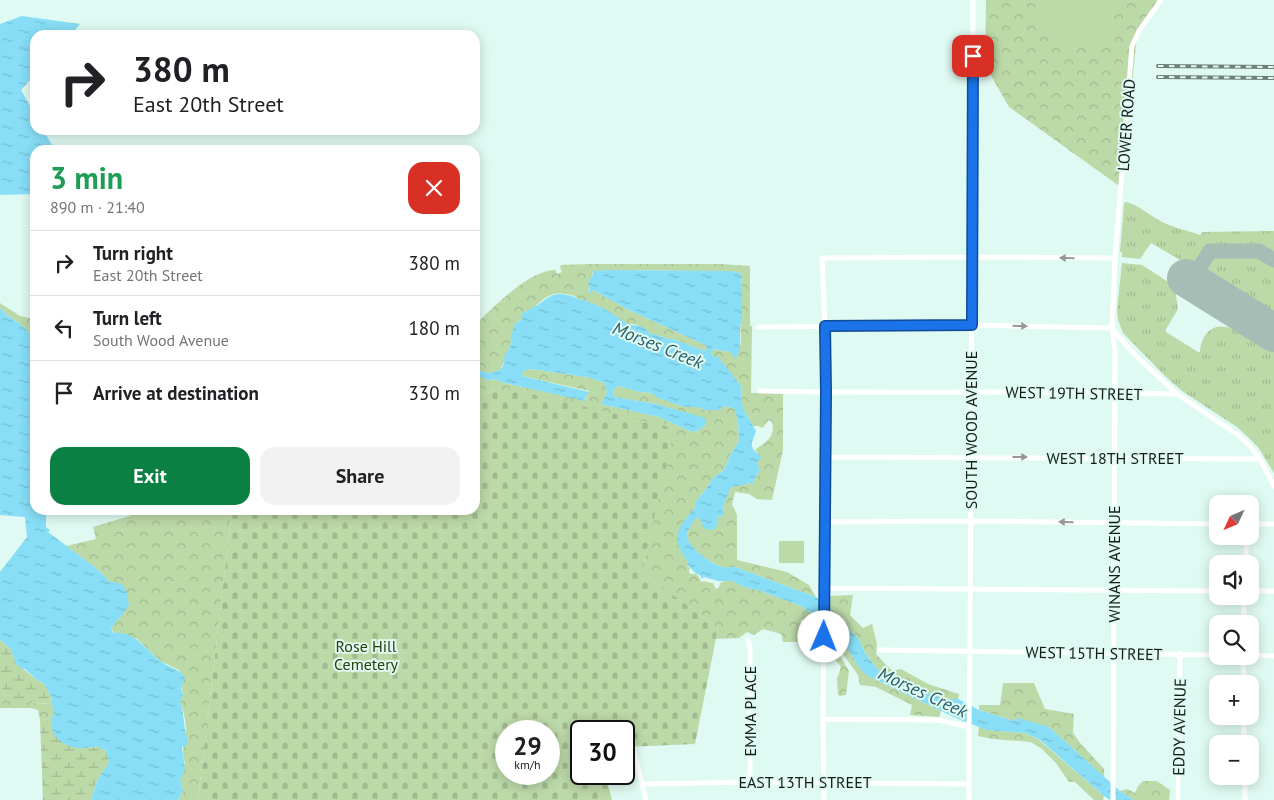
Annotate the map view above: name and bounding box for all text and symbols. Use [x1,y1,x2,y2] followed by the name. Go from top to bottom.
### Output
[952,35,994,77] pin
[959,42,987,70] icon: arrive
[133,46,230,92] text: 380 m
[50,50,115,115] icon: right
[1113,78,1139,172] street label: LOWER ROAD
[133,90,284,118] text: East 20th Street
[50,158,123,197] text: 3 min
[408,162,460,214] button: close
[50,197,145,217] text: 890 m · 21:40
[93,241,173,265] text: Turn right
[50,249,78,277] icon: right
[408,251,460,275] text: 380 m
[1058,254,1074,262] one-way arrow
[93,265,203,285] text: East 20th Street
[93,306,162,330] text: Turn left
[50,314,78,342] icon: left
[408,316,460,340] text: 180 m
[609,316,708,374] water label: Morses Creek
[1013,322,1029,330] one-way arrow
[93,330,229,350] text: South Wood Avenue
[961,351,981,509] street label: SOUTH WOOD AVENUE
[50,379,78,407] icon: arrive
[93,381,259,405] text: Arrive at destination
[408,381,460,405] text: 330 m
[1005,382,1143,404] street label: WEST 19TH STREET
[50,447,250,505] button: Exit
[260,447,460,505] button: Share
[1046,448,1184,468] street label: WEST 18TH STREET
[1012,453,1028,461] one-way arrow
[1209,495,1259,545] north arrow
[1209,495,1259,785] map controls
[1104,505,1124,623] street label: WINANS AVENUE
[1057,518,1073,526] one-way arrow
[1209,555,1259,605] button: sound
[797,610,849,662] position arrow
[1209,615,1259,665] button: search
[334,636,399,674] park label: Rose Hill Cemetery
[1025,642,1163,664] street label: WEST 15TH STREET
[875,661,972,723] water label: Morses Creek
[740,666,760,756] street label: EMMA PLACE
[1209,675,1259,725] button: +
[1168,678,1190,776] street label: EDDY AVENUE
[570,720,635,785] speed limit sign: 30
[513,730,542,762] text: 29
[1209,735,1259,785] button: −
[514,757,541,772] text: km/h
[738,772,872,792] street label: EAST 13TH STREET

